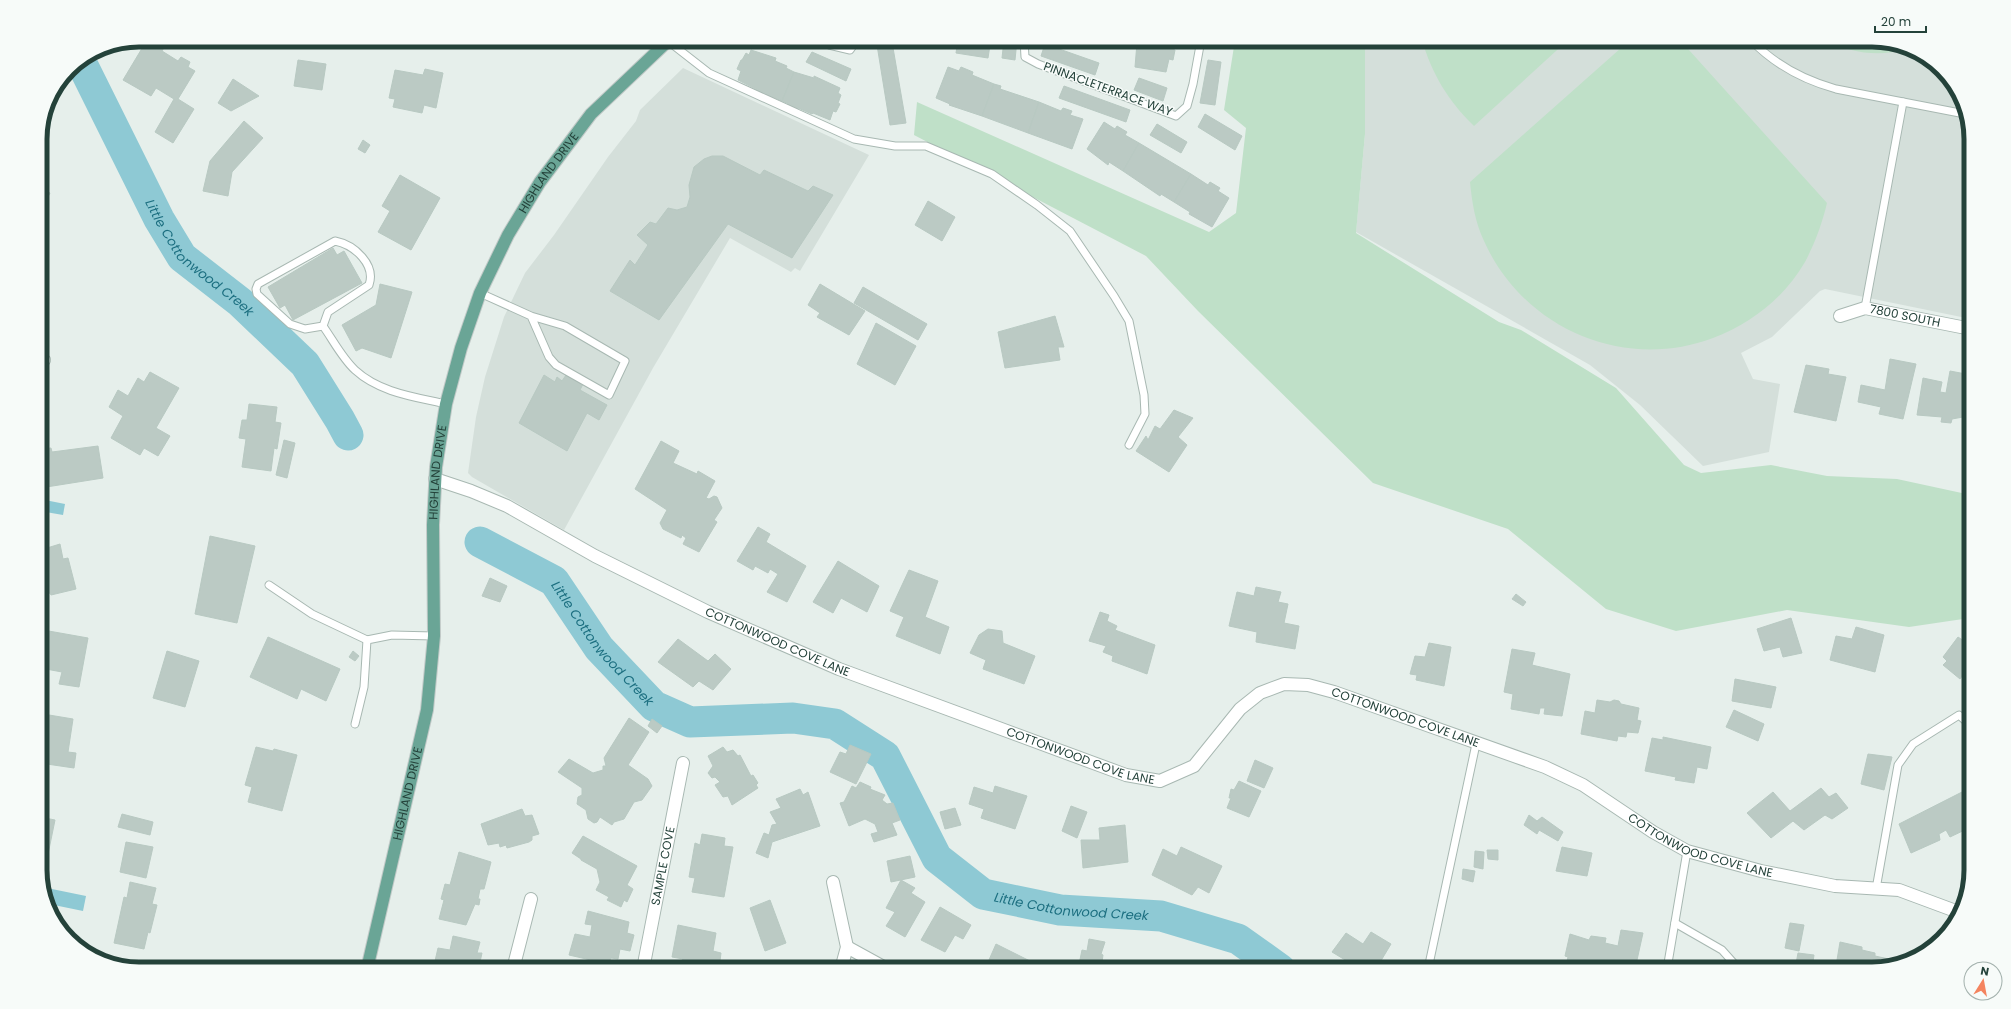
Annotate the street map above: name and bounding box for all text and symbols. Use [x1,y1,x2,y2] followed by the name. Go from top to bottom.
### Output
[1875,8,1926,34] scale bar
[1881,13,1911,30] text: 20 m
[1041,57,1175,120] street label: PINNACLETERRACE WAY
[514,128,582,216] street label: HIGHLAND DRIVE
[141,196,259,322] water label: Little Cottonwood Creek
[1868,300,1942,331] street label: 7800 SOUTH
[424,424,451,520] street label: HIGHLAND DRIVE
[547,577,659,711] water label: Little Cottonwood Creek
[703,603,852,680] street label: COTTONWOOD COVE LANE
[1329,683,1482,751] street label: COTTONWOOD COVE LANE
[1004,723,1156,788] street label: COTTONWOOD COVE LANE
[388,745,426,842] street label: HIGHLAND DRIVE
[1625,809,1774,881] street label: COTTONWOOD COVE LANE
[647,825,678,907] street label: SAMPLE COVE
[992,888,1150,925] water label: Little Cottonwood Creek
[1963,961,2003,1001] north arrow
[1979,963,1990,980] text: N

